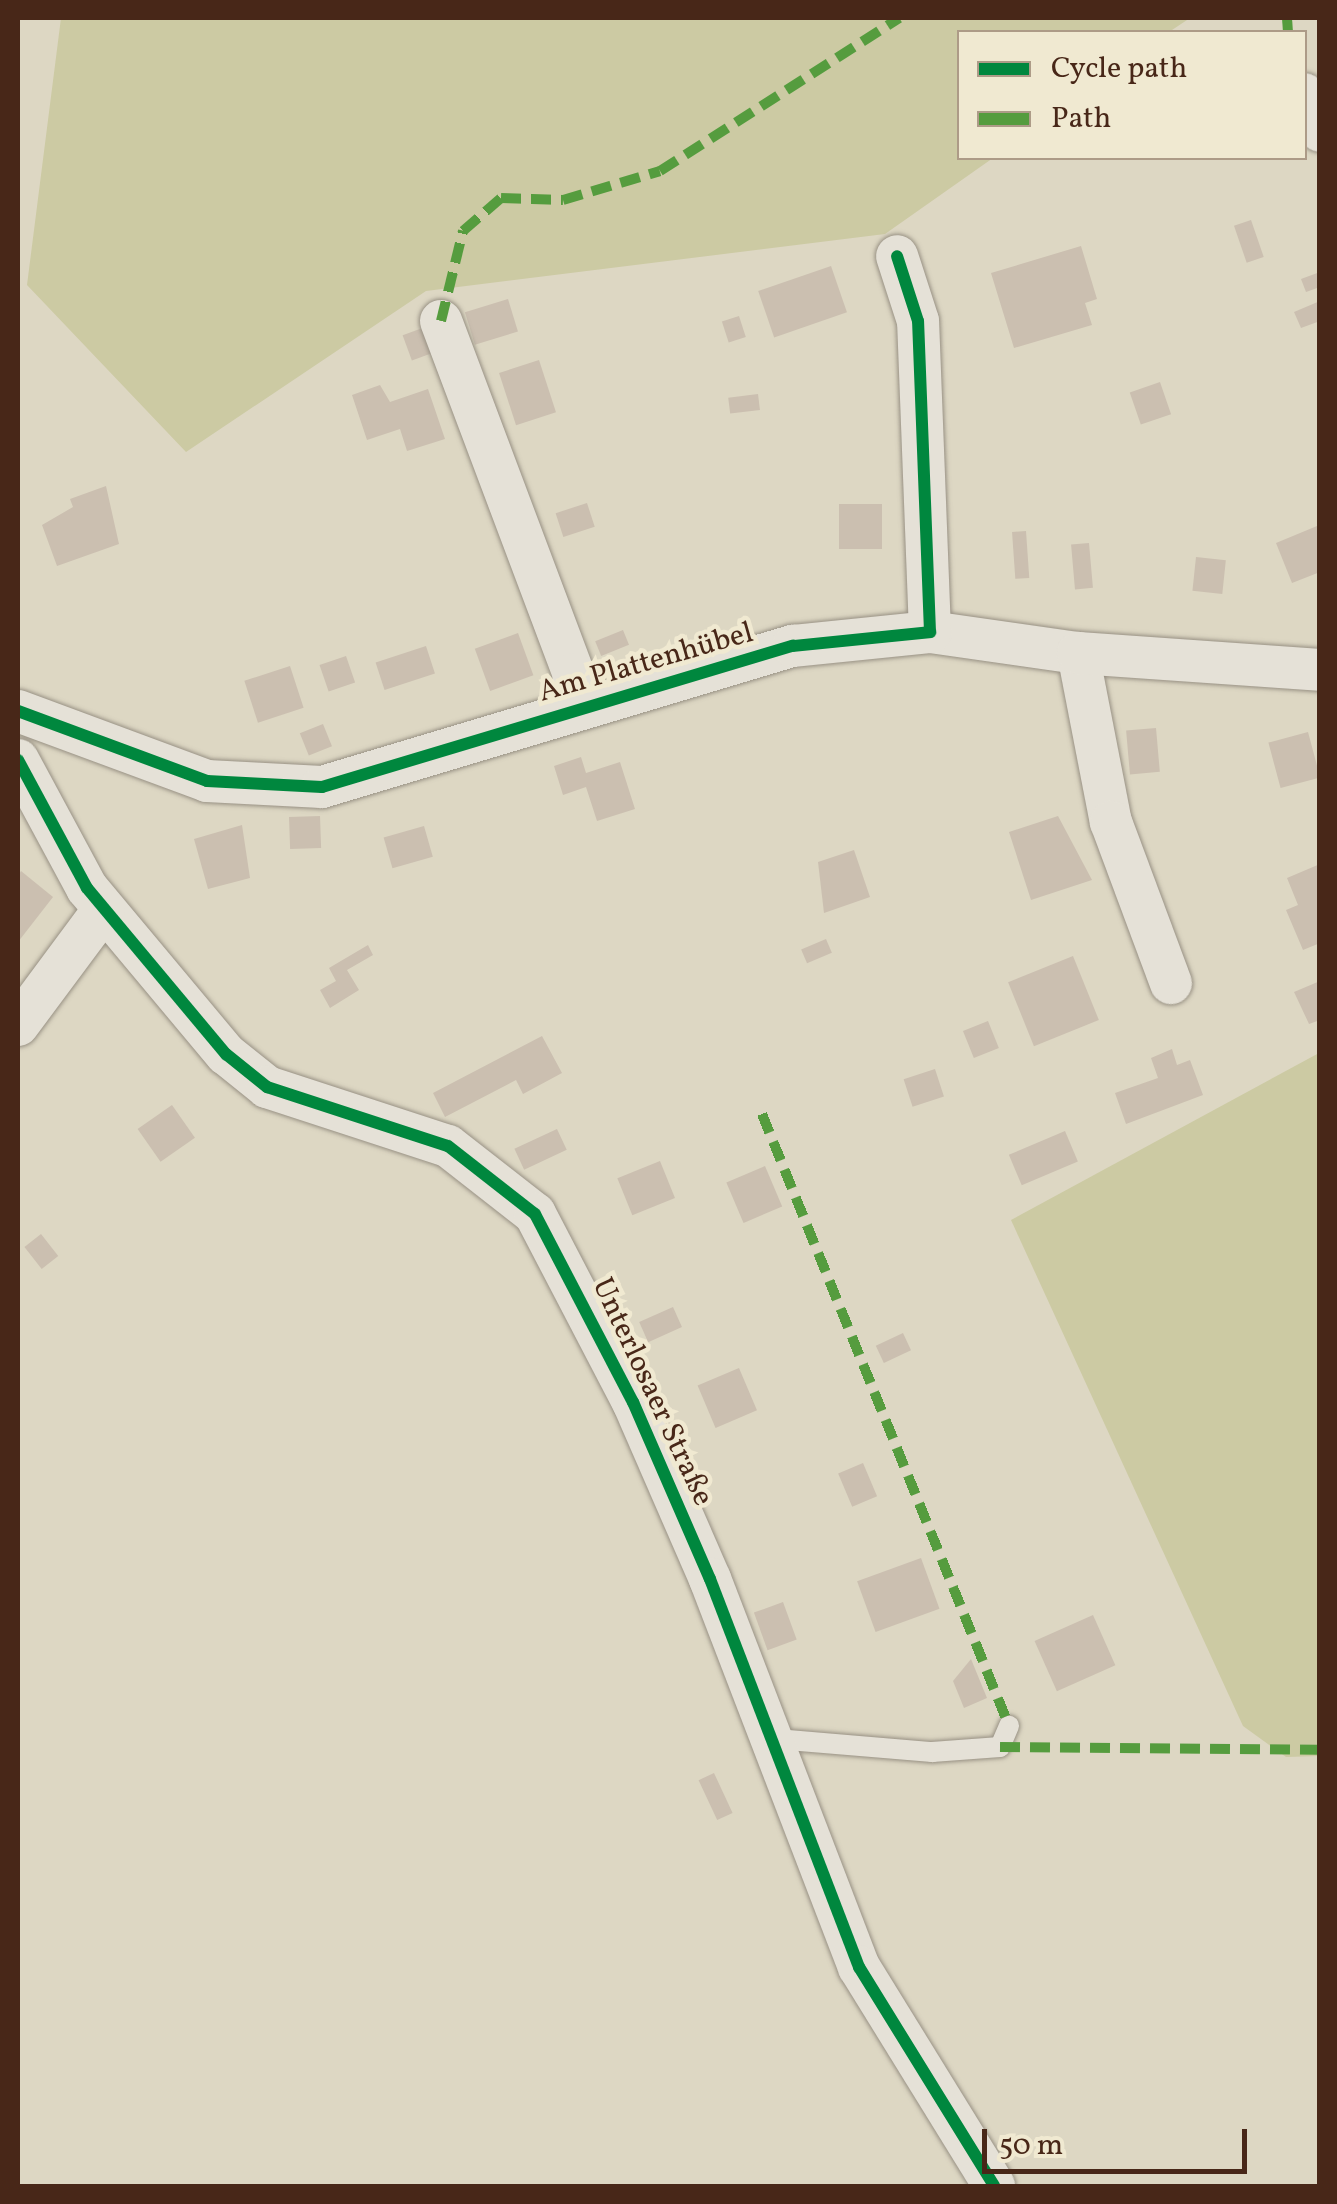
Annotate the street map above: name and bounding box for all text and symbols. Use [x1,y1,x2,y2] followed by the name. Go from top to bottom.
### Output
[957,30,1307,160] legend
[1051,48,1187,90] text: Cycle path
[1051,98,1111,140] text: Path
[535,615,757,711] street label: Am Plattenhübel
[583,1272,721,1512] street label: Unterlosaer Straße
[987,2109,1252,2171] scale bar
[999,2125,1063,2167] text: 50 m

